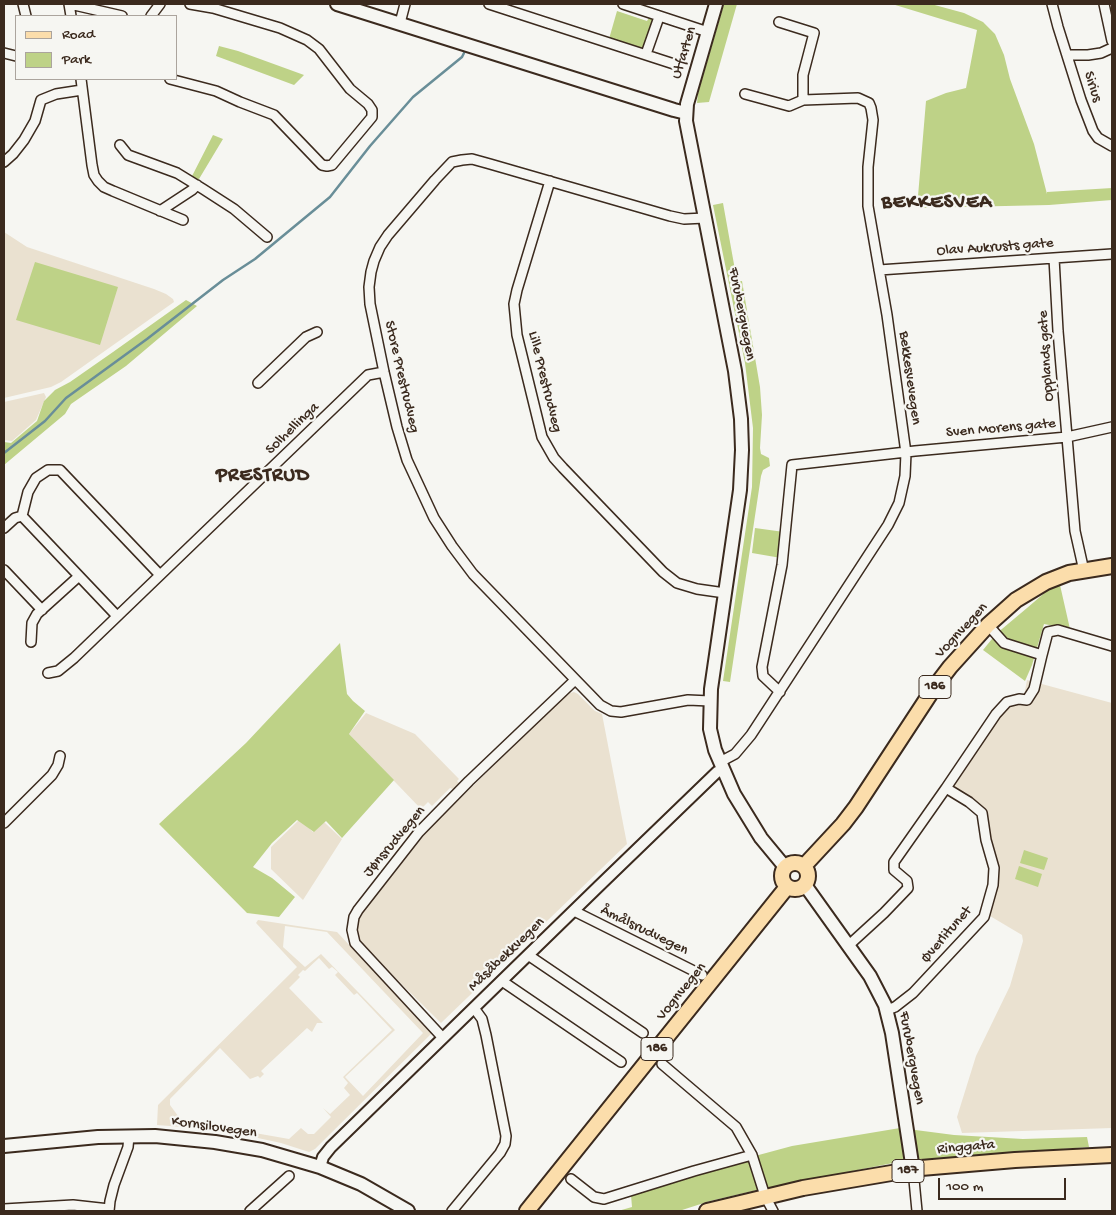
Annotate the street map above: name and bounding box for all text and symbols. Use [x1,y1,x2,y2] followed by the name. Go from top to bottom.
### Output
[15,15,178,80] legend
[668,25,702,81] street label: Utfarten
[62,26,95,44] text: Road
[62,51,91,69] text: Park
[1079,69,1105,105] street label: Sirius
[880,192,994,216] district label: BEKKESVEA
[936,235,1054,261] street label: Olav Aukrusts gate
[723,266,759,362] street label: Furubergvegen
[1035,310,1059,402] street label: Opplands gate
[379,319,423,435] street label: Store Prestrudveg
[523,330,565,434] street label: Lille Prestrudveg
[894,330,924,426] street label: Bekkesvevegen
[262,399,324,459] street label: Solhellinga
[945,415,1057,443] street label: Sven Morens gate
[215,465,311,489] district label: PRESTRUD
[932,599,992,663] street label: Vognvegen
[919,676,951,699] road number: 186
[360,803,430,881] street label: Jønsrudvegen
[597,902,691,960] street label: Åmålsrudvegen
[917,903,977,967] street label: Øverlitunet
[465,914,549,996] street label: Måsåbekkvegen
[653,959,711,1025] street label: Vognvegen
[894,1010,928,1106] street label: Furubergvegen
[641,1038,673,1060] road number: 186
[170,1113,258,1143] street label: Kornsilovegen
[936,1137,996,1159] street label: Ringgata
[892,1160,924,1182] road number: 187
[941,1168,1068,1200] scale bar
[946,1178,983,1196] text: 100 m

